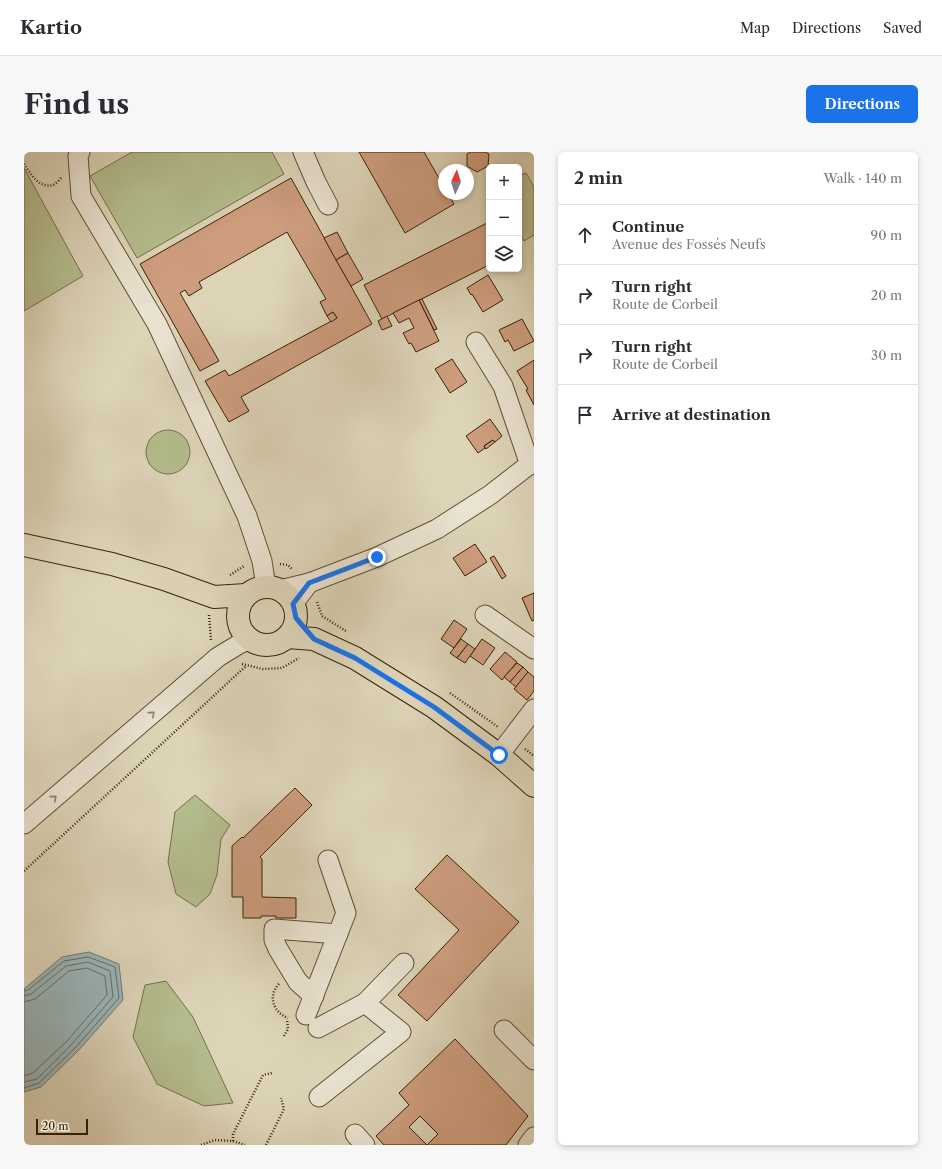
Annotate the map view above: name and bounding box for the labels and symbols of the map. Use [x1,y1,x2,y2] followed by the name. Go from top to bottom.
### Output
[438,164,474,200] north arrow
[368,548,386,566] route end
[148,711,155,718] one-way arrow
[490,746,508,764] route start
[49,796,56,803] one-way arrow
[36,1117,88,1136] scale bar

